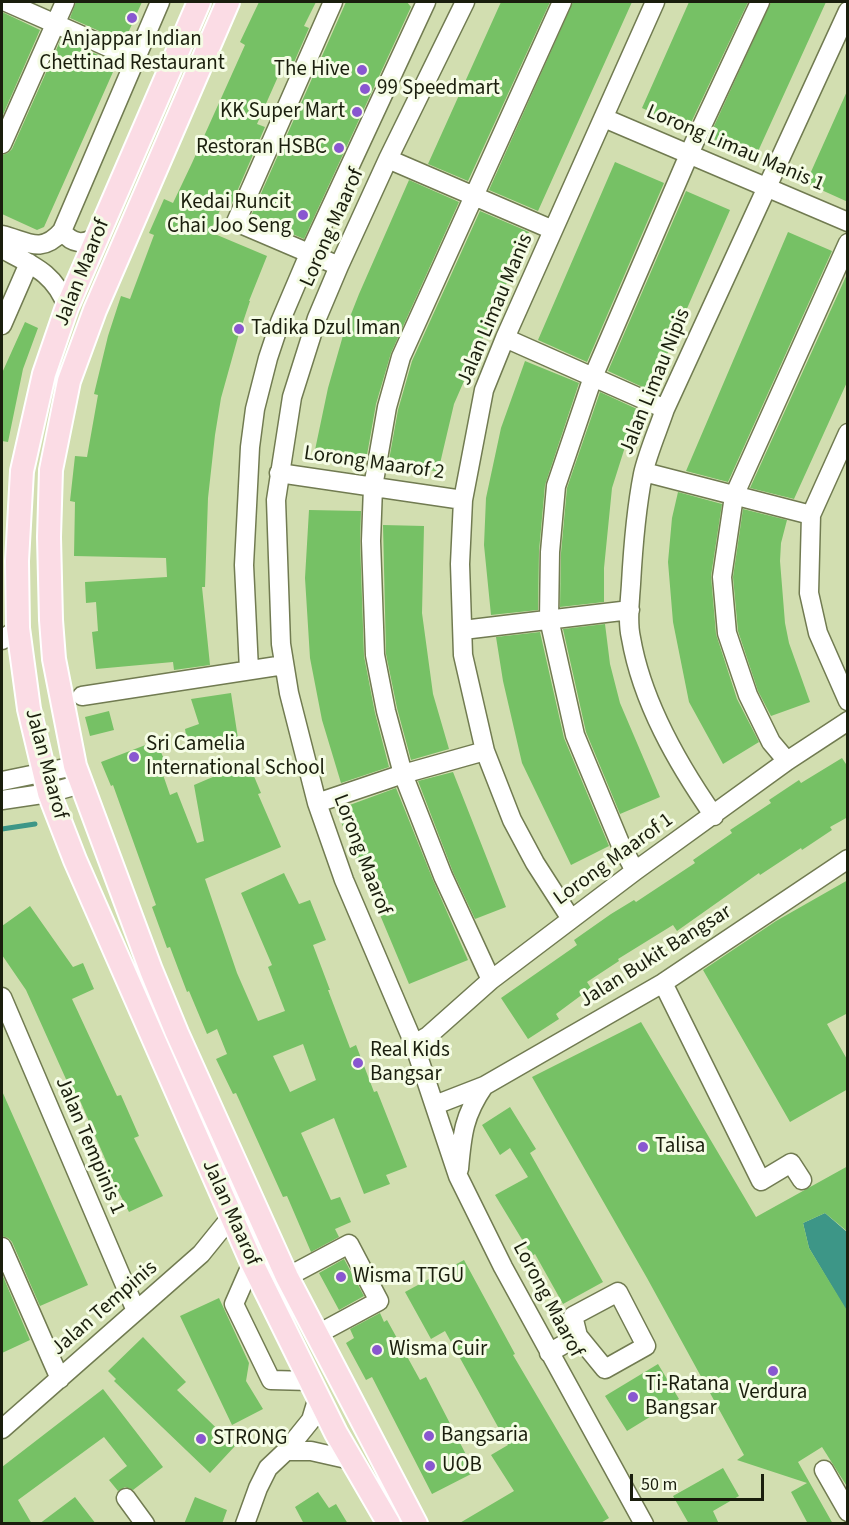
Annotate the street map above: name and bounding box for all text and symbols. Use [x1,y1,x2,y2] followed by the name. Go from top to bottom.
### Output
[125,11,139,25] marker: Anjappar Indian Chettinad Restaurant
[39,27,225,77] place label: Anjappar Indian Chettinad Restaurant
[274,57,350,83] place label: The Hive
[355,63,369,77] marker: The Hive
[377,76,500,102] place label: 99 Speedmart
[358,82,372,96] marker: 99 Speedmart
[220,99,345,125] place label: KK Super Mart
[642,100,828,198] street label: Lorong Limau Manis 1
[350,105,364,119] marker: KK Super Mart
[196,135,327,161] place label: Restoran HSBC
[332,141,346,155] marker: Restoran HSBC
[296,165,370,291] street label: Lorong Maarof
[167,190,291,240] place label: Kedai Runcit Chai Joo Seng
[296,208,310,222] marker: Kedai Runcit Chai Joo Seng
[50,216,116,330] street label: Jalan Maarof
[453,230,539,390] street label: Jalan Limau Manis
[615,305,697,459] street label: Jalan Limau Nipis
[251,316,401,342] place label: Tadika Dzul Iman
[232,322,246,336] marker: Tadika Dzul Iman
[302,442,446,486] street label: Lorong Maarof 2
[18,706,72,822] street label: Jalan Maarof
[146,732,325,782] place label: Sri Camelia International School
[127,750,141,764] marker: Sri Camelia International School
[326,791,396,919] street label: Lorong Maarof
[549,808,679,912] street label: Lorong Maarof 1
[575,900,737,1014] street label: Jalan Bukit Bangsar
[370,1038,450,1088] place label: Real Kids Bangsar
[351,1056,365,1070] marker: Real Kids Bangsar
[49,1073,129,1219] street label: Jalan Tempinis 1
[655,1134,705,1160] place label: Talisa
[636,1140,650,1154] marker: Talisa
[195,1156,265,1270] street label: Jalan Maarof
[506,1238,588,1362] street label: Lorong Maarof
[47,1256,163,1362] street label: Jalan Tempinis
[353,1264,464,1290] place label: Wisma TTGU
[334,1270,348,1284] marker: Wisma TTGU
[389,1337,487,1363] place label: Wisma Cuir
[370,1343,384,1357] marker: Wisma Cuir
[766,1364,780,1378] marker: Verdura
[645,1372,729,1422] place label: Ti-Ratana Bangsar
[739,1380,807,1406] place label: Verdura
[626,1390,640,1404] marker: Ti-Ratana Bangsar
[441,1423,528,1449] place label: Bangsaria
[213,1426,287,1452] place label: STRONG
[422,1429,436,1443] marker: Bangsaria
[194,1432,208,1446] marker: STRONG
[442,1453,482,1479] place label: UOB
[423,1459,437,1473] marker: UOB
[633,1462,766,1500] scale bar
[641,1472,677,1497] text: 50 m

